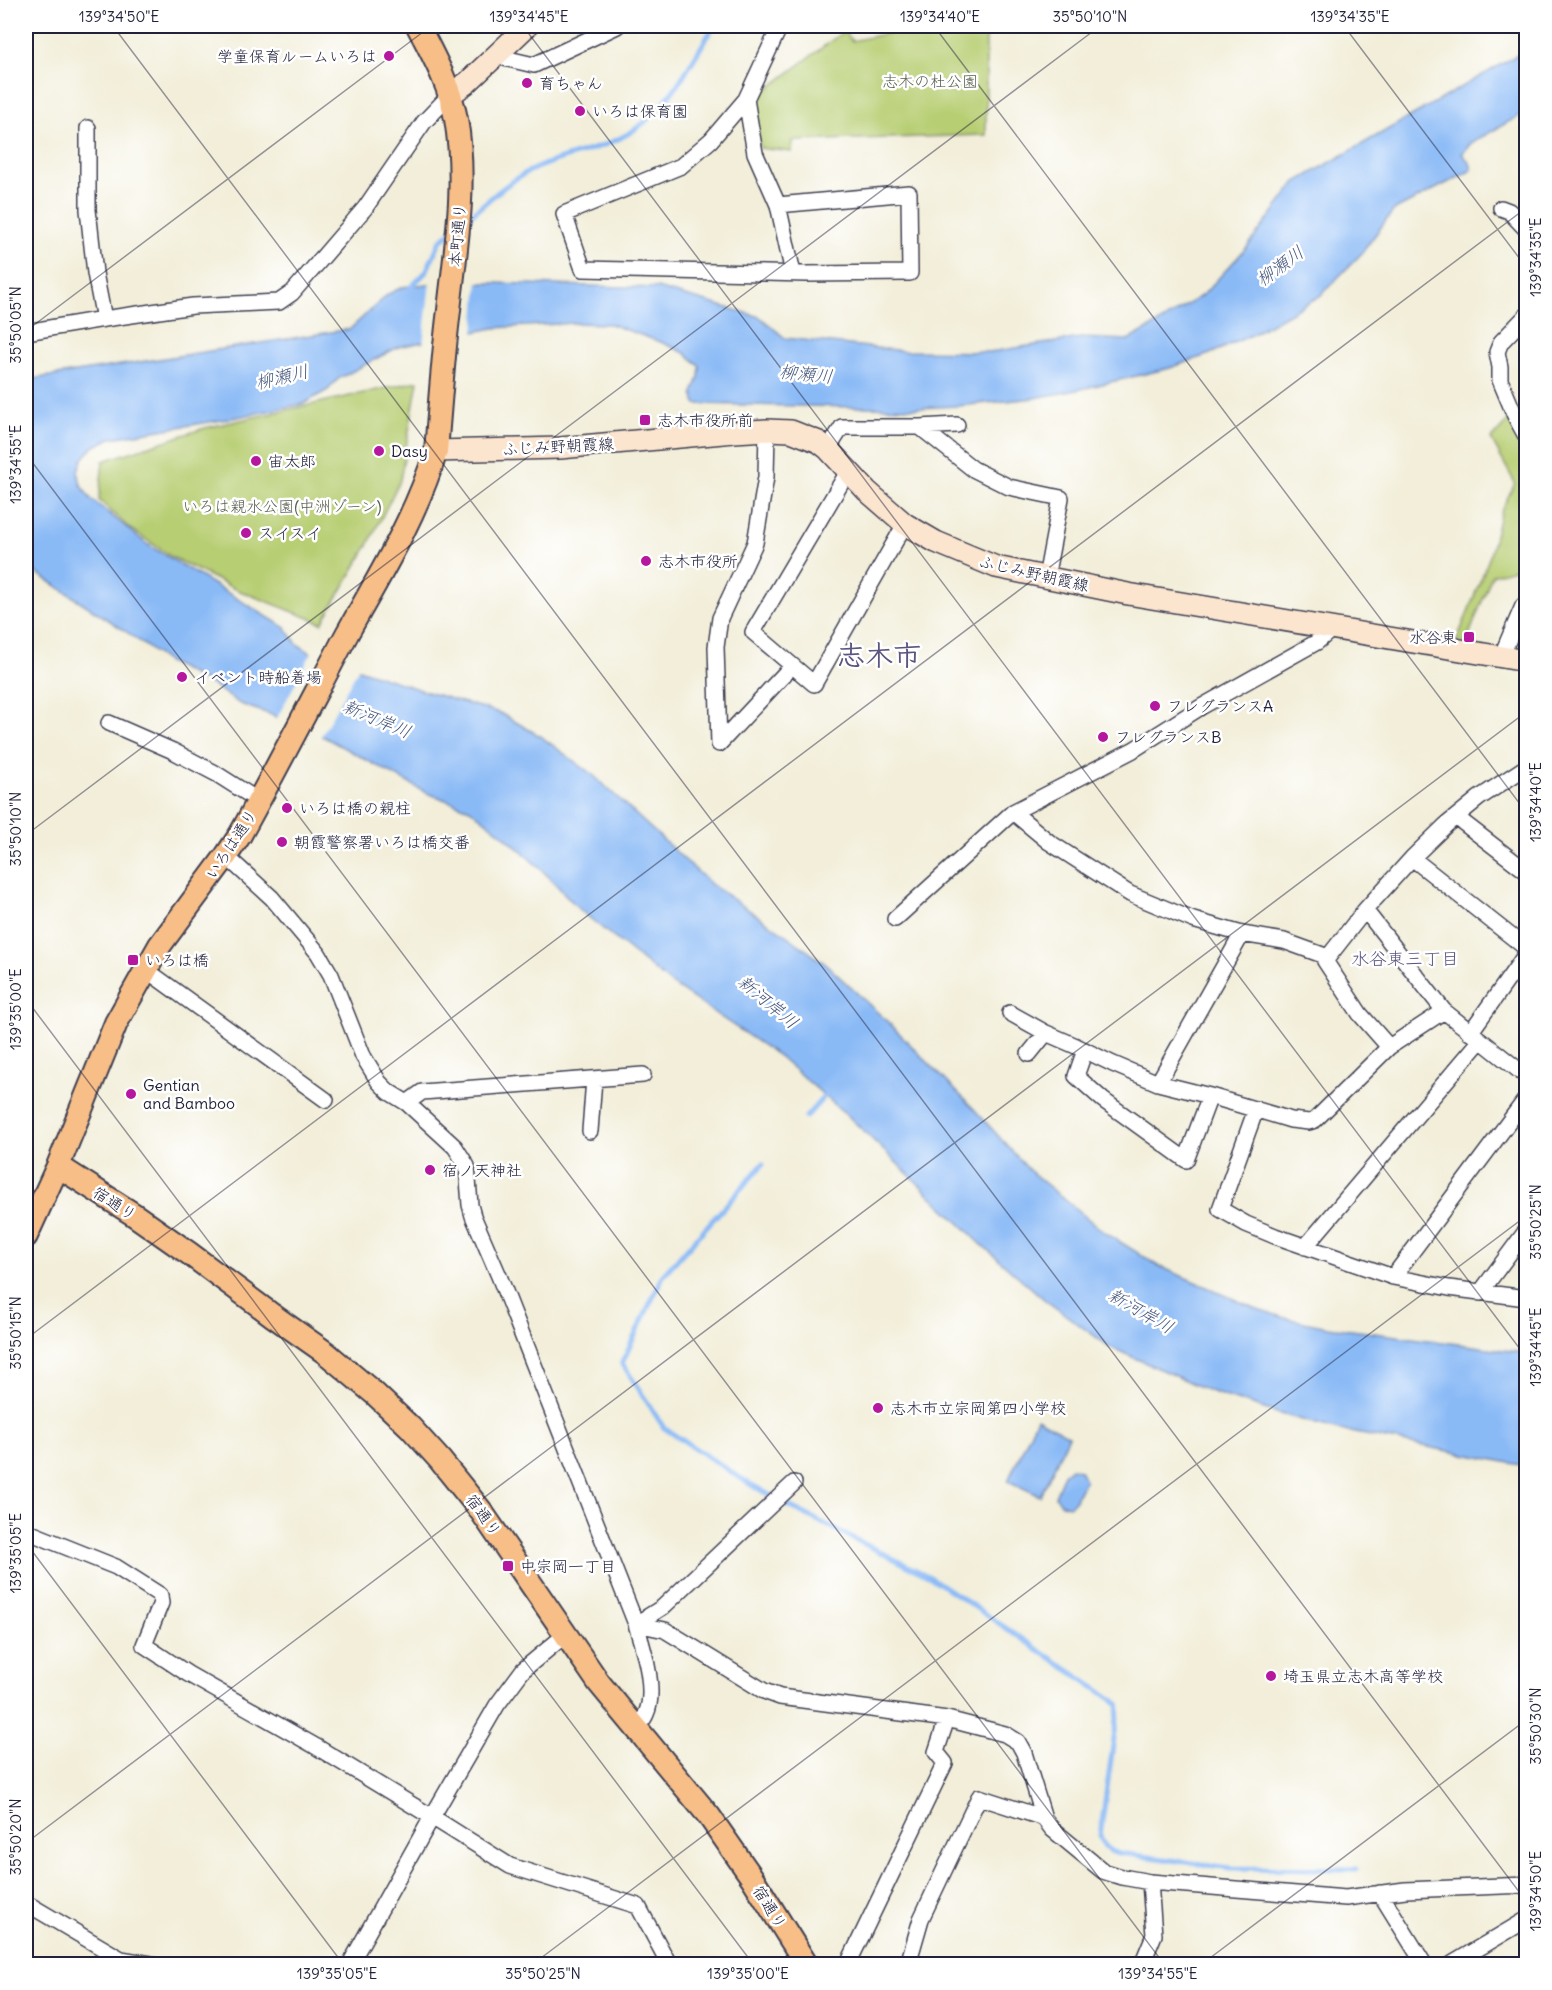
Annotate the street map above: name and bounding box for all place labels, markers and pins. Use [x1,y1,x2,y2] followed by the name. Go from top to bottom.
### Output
[217,46,377,66] place label: 学童保育ルームいろは
[382,49,396,63] marker: 学童保育ルームいろは
[539,73,603,93] place label: 育ちゃん
[520,76,534,90] marker: 育ちゃん
[592,101,688,121] place label: いろは保育園
[573,104,587,118] marker: いろは保育園
[657,410,753,430] place label: 志木市役所前
[638,413,652,427] marker: 志木市役所前
[391,441,428,461] place label: Dasy
[372,444,386,458] marker: Dasy
[268,451,316,471] place label: 宙太郎
[249,454,263,468] marker: 宙太郎
[258,523,321,543] place label: スイスイ
[239,526,253,540] marker: スイスイ
[658,551,738,571] place label: 志木市役所
[639,554,653,568] marker: 志木市役所
[1409,627,1457,647] place label: 水谷東
[1462,630,1476,644] marker: 水谷東
[194,667,322,687] place label: イベント時船着場
[175,670,189,684] marker: イベント時船着場
[1167,696,1273,716] place label: フレグランスA
[1148,699,1162,713] marker: フレグランスA
[1115,727,1221,747] place label: フレグランスB
[1096,730,1110,744] marker: フレグランスB
[299,798,411,818] place label: いろは橋の親柱
[280,801,294,815] marker: いろは橋の親柱
[294,832,470,852] place label: 朝霞警察署いろは橋交番
[275,835,289,849] marker: 朝霞警察署いろは橋交番
[145,950,209,970] place label: いろは橋
[126,953,140,967] marker: いろは橋
[143,1075,235,1113] place label: Gentian and Bamboo
[124,1087,138,1101] marker: Gentian and Bamboo
[442,1160,522,1180] place label: 宿ノ天神社
[423,1163,437,1177] marker: 宿ノ天神社
[890,1398,1066,1418] place label: 志木市立宗岡第四小学校
[871,1401,885,1415] marker: 志木市立宗岡第四小学校
[520,1556,616,1576] place label: 中宗岡一丁目
[501,1559,515,1573] marker: 中宗岡一丁目
[1283,1666,1443,1686] place label: 埼玉県立志木高等学校
[1264,1669,1278,1683] marker: 埼玉県立志木高等学校

